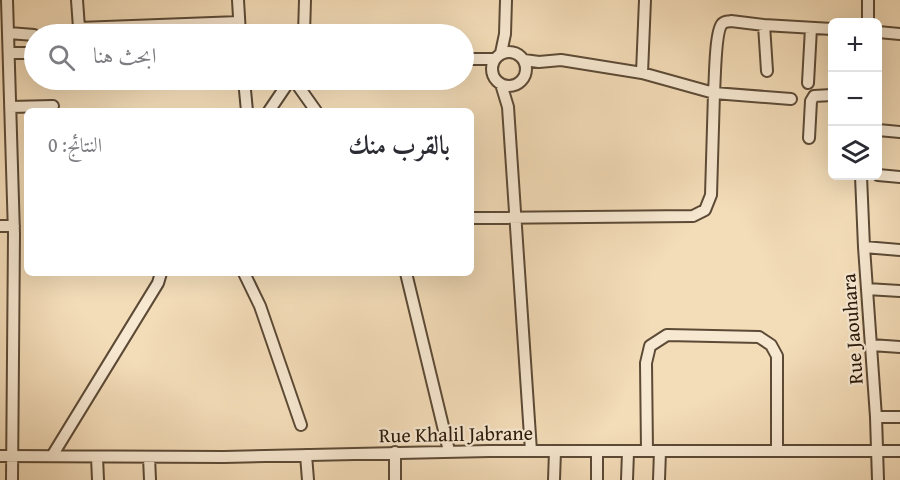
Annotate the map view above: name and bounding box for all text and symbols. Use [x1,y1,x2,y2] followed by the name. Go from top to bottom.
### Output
[828,18,882,180] map controls
[828,18,882,72] button: +
[24,24,474,90] search box
[93,39,157,71] text: ابحث هنا
[45,41,78,74] icon: search
[828,72,882,126] button: −
[348,125,450,164] text: بالقرب منك
[828,126,882,180] button: layers
[48,130,102,159] text: النتائج: 0
[833,272,870,385] street label: Rue Jaouhara
[379,418,533,449] street label: Rue Khalil Jabrane

